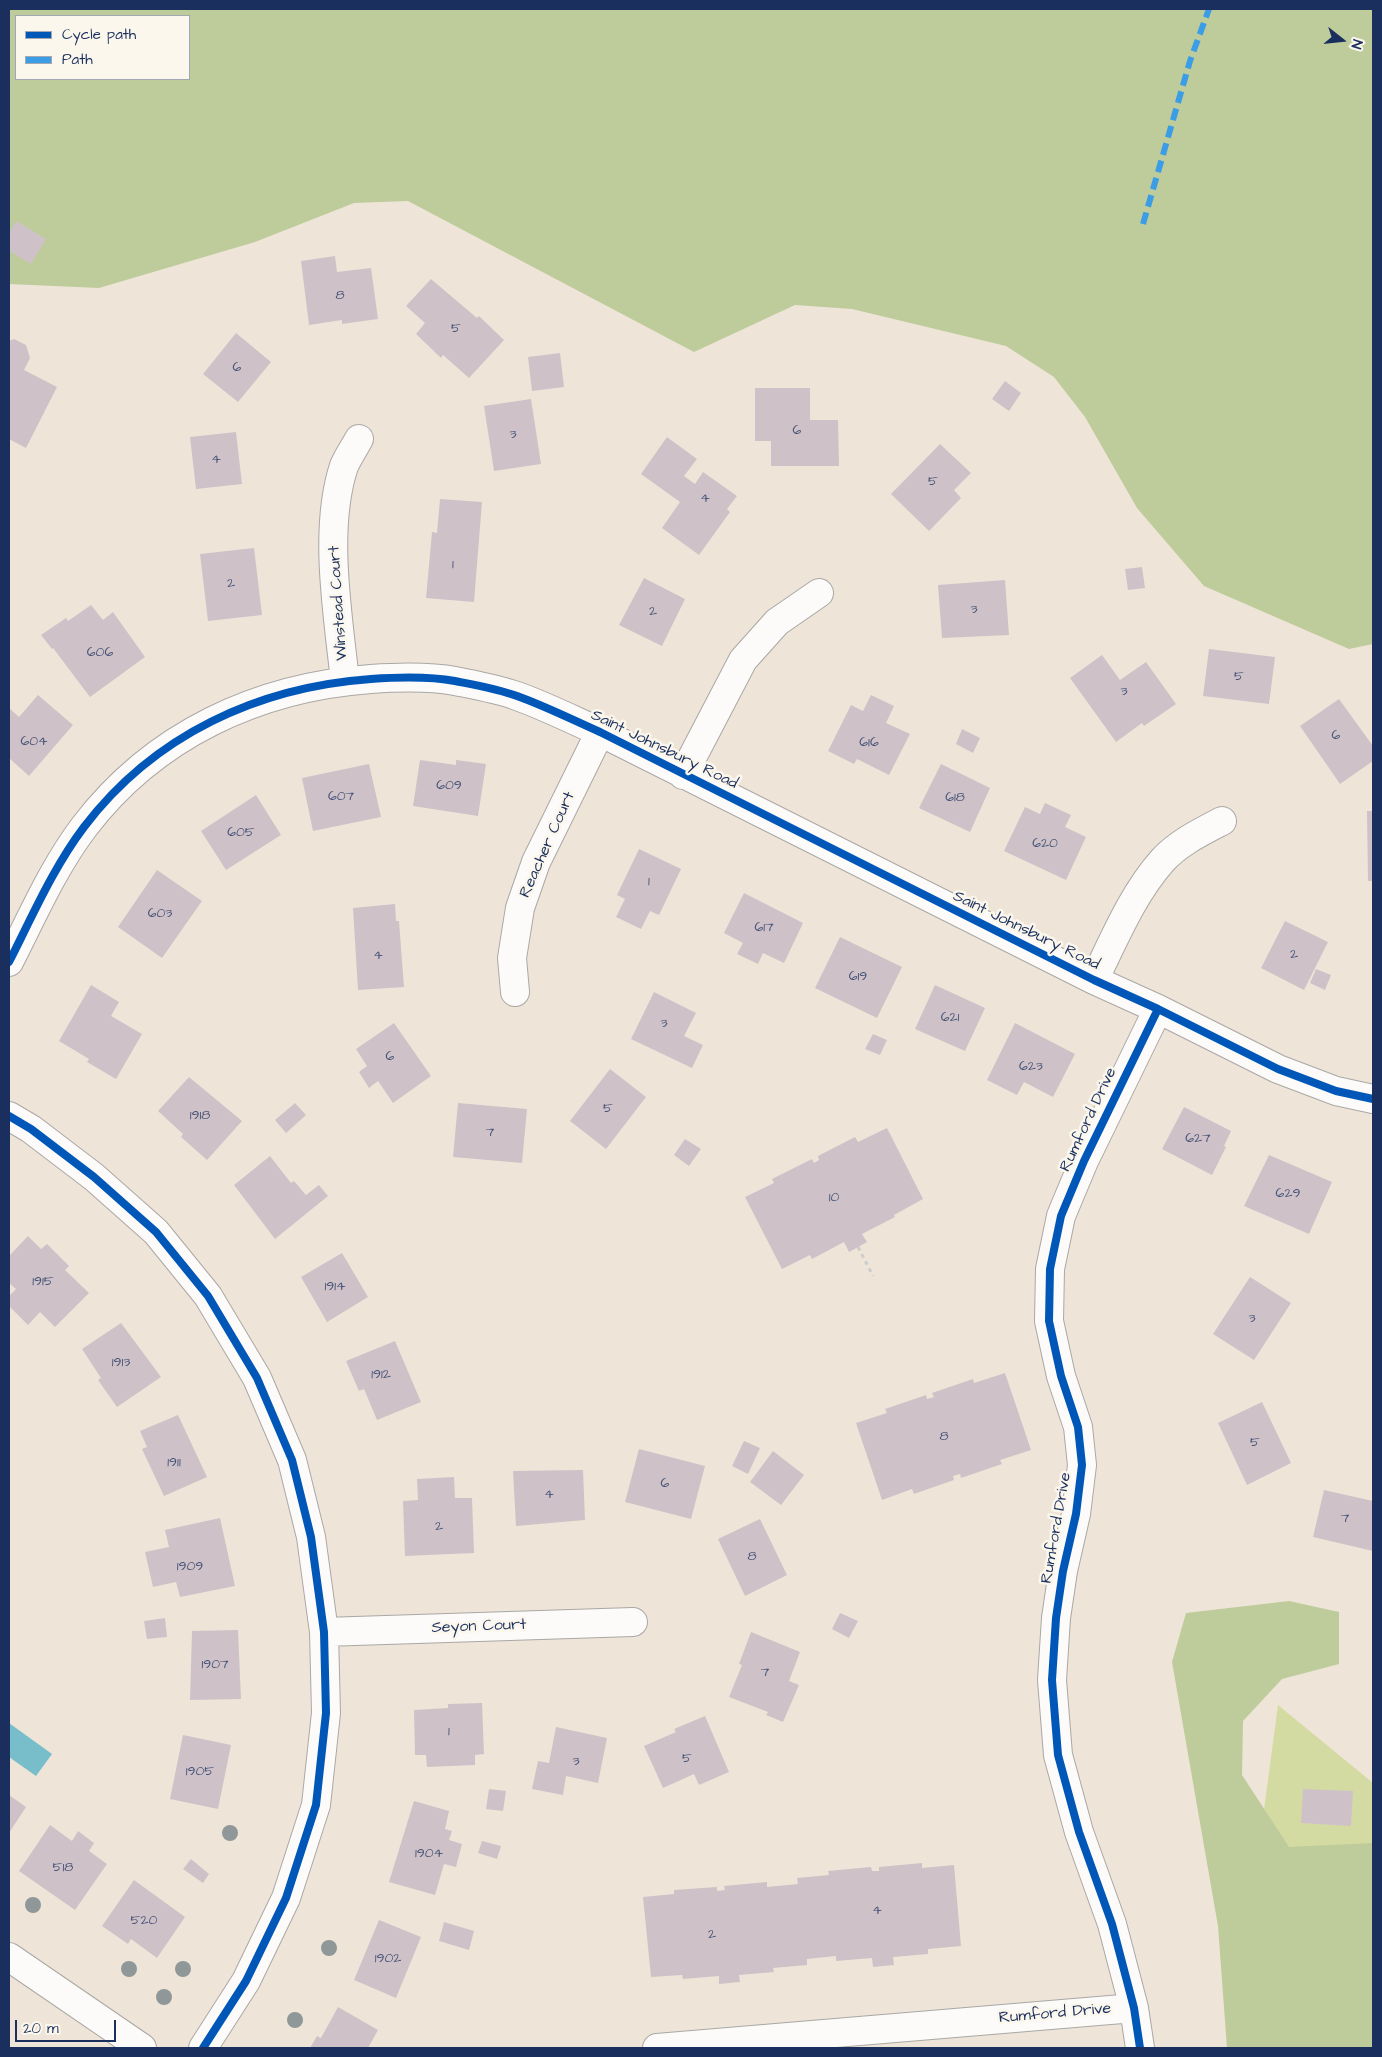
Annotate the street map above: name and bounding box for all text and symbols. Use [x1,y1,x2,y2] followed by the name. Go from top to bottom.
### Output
[15,15,190,80] legend
[1317,15,1367,65] north arrow
[62,24,136,45] text: Cycle path
[1346,37,1367,51] text: N
[62,49,93,70] text: Path
[335,288,345,304] house number: 8
[451,321,461,337] house number: 5
[233,360,241,376] house number: 6
[793,423,801,439] house number: 6
[509,427,517,443] house number: 3
[211,452,221,468] house number: 4
[928,474,938,490] house number: 5
[700,491,710,507] house number: 4
[325,545,353,661] street label: Winstead Court
[452,557,454,573] house number: 1
[227,576,235,592] house number: 2
[970,602,978,618] house number: 3
[649,604,657,620] house number: 2
[87,645,113,661] house number: 606
[1234,669,1244,685] house number: 5
[1120,684,1128,700] house number: 3
[587,706,741,794] street label: Saint Johnsbury Road
[1332,728,1340,744] house number: 6
[20,734,48,750] house number: 604
[859,735,879,751] house number: 616
[436,778,462,794] house number: 609
[328,789,354,805] house number: 607
[516,789,580,901] street label: Reacher Court
[945,790,965,806] house number: 618
[227,825,255,841] house number: 605
[1032,836,1058,852] house number: 620
[648,874,650,890] house number: 1
[949,887,1103,975] street label: Saint Johnsbury Road
[148,906,172,922] house number: 603
[754,920,774,936] house number: 617
[1290,947,1298,963] house number: 2
[373,948,383,964] house number: 4
[849,969,867,985] house number: 619
[941,1010,959,1026] house number: 621
[660,1016,668,1032] house number: 3
[386,1049,394,1065] house number: 6
[1019,1059,1043,1075] house number: 623
[1057,1065,1121,1175] street label: Rumford Drive
[603,1101,613,1117] house number: 5
[190,1108,210,1124] house number: 1918
[486,1125,494,1141] house number: 7
[1185,1131,1211,1147] house number: 627
[1276,1186,1300,1202] house number: 629
[829,1190,839,1206] house number: 10
[32,1274,54,1290] house number: 1915
[324,1279,346,1295] house number: 1914
[1248,1311,1256,1327] house number: 3
[112,1355,130,1371] house number: 1913
[371,1367,391,1383] house number: 1912
[939,1429,949,1445] house number: 8
[1250,1435,1260,1451] house number: 5
[167,1455,181,1471] house number: 1911
[1038,1471,1076,1585] street label: Rumford Drive
[661,1476,669,1492] house number: 6
[544,1487,554,1503] house number: 4
[1341,1511,1349,1527] house number: 7
[435,1519,443,1535] house number: 2
[747,1549,757,1565] house number: 8
[177,1559,203,1575] house number: 1909
[431,1616,527,1638] street label: Seyon Court
[201,1657,229,1673] house number: 1907
[761,1665,769,1681] house number: 7
[448,1724,450,1740] house number: 1
[682,1751,692,1767] house number: 5
[572,1754,580,1770] house number: 3
[186,1764,214,1780] house number: 1905
[415,1846,443,1862] house number: 1904
[53,1860,73,1876] house number: 518
[872,1903,882,1919] house number: 4
[131,1913,157,1929] house number: 520
[708,1927,716,1943] house number: 2
[375,1951,401,1967] house number: 1902
[998,2000,1112,2028] street label: Rumford Drive
[18,2010,119,2042] scale bar
[23,2018,59,2039] text: 20 m

